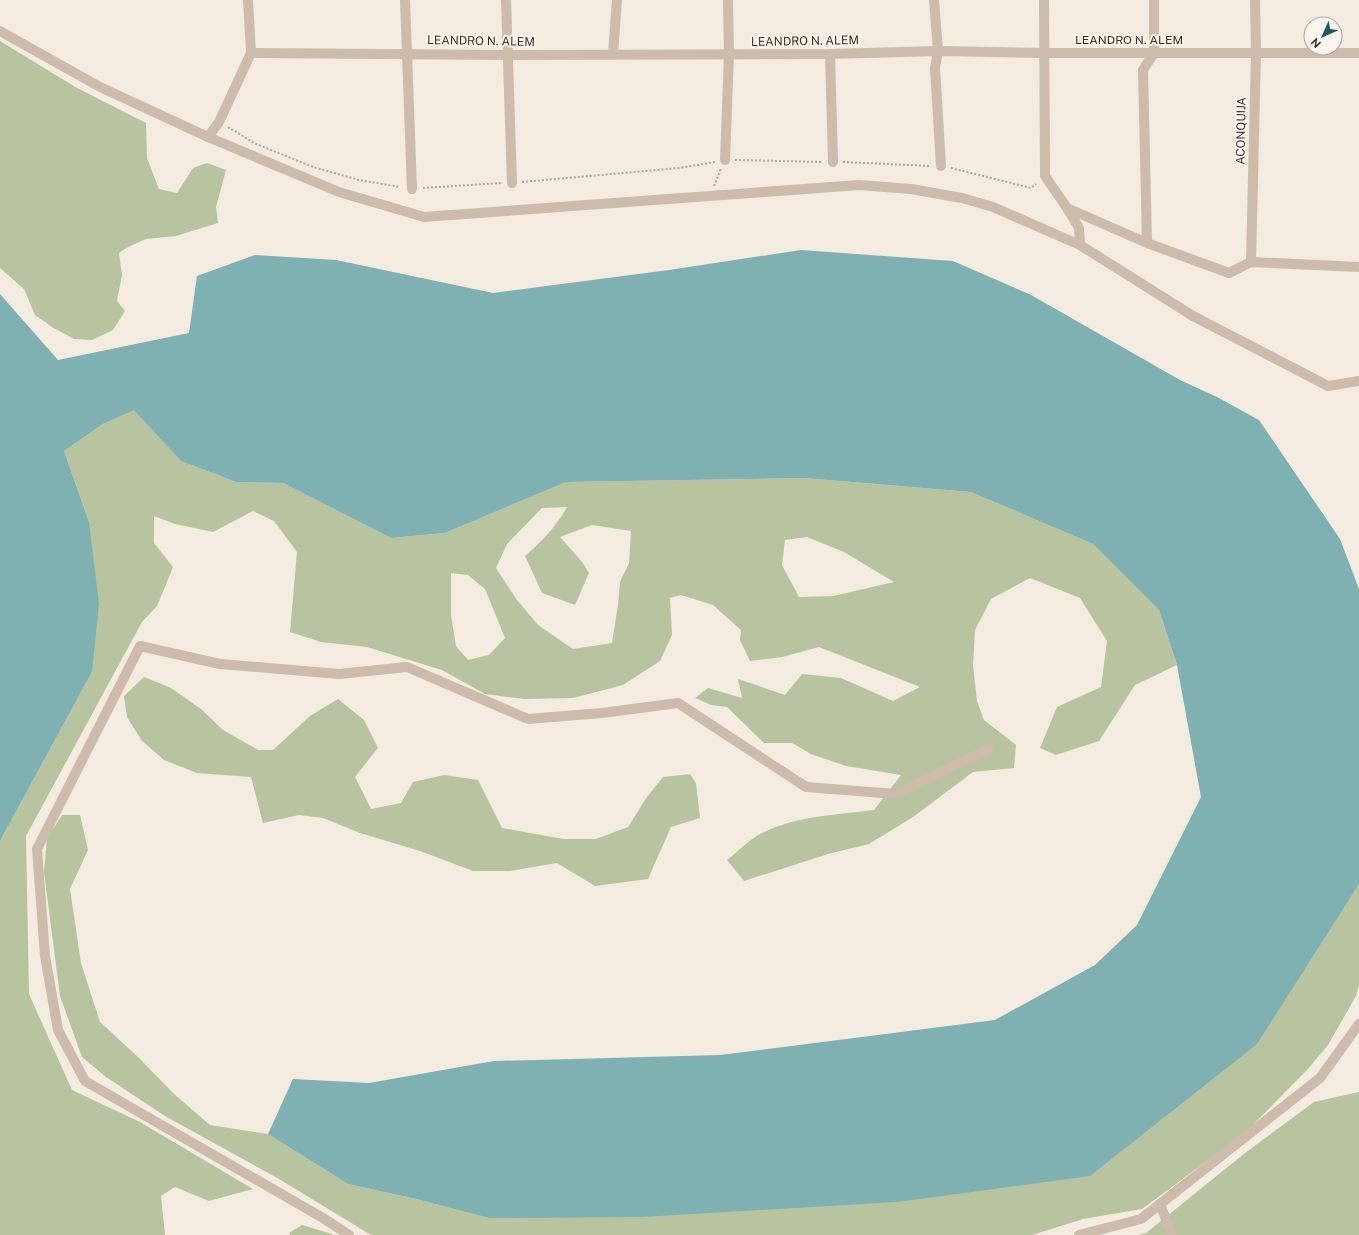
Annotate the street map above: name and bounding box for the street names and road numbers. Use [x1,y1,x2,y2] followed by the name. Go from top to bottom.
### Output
[427,33,535,49] street label: LEANDRO N. ALEM
[751,33,859,49] street label: LEANDRO N. ALEM
[1075,33,1183,47] street label: LEANDRO N. ALEM
[1233,97,1249,165] street label: ACONQUIJA

